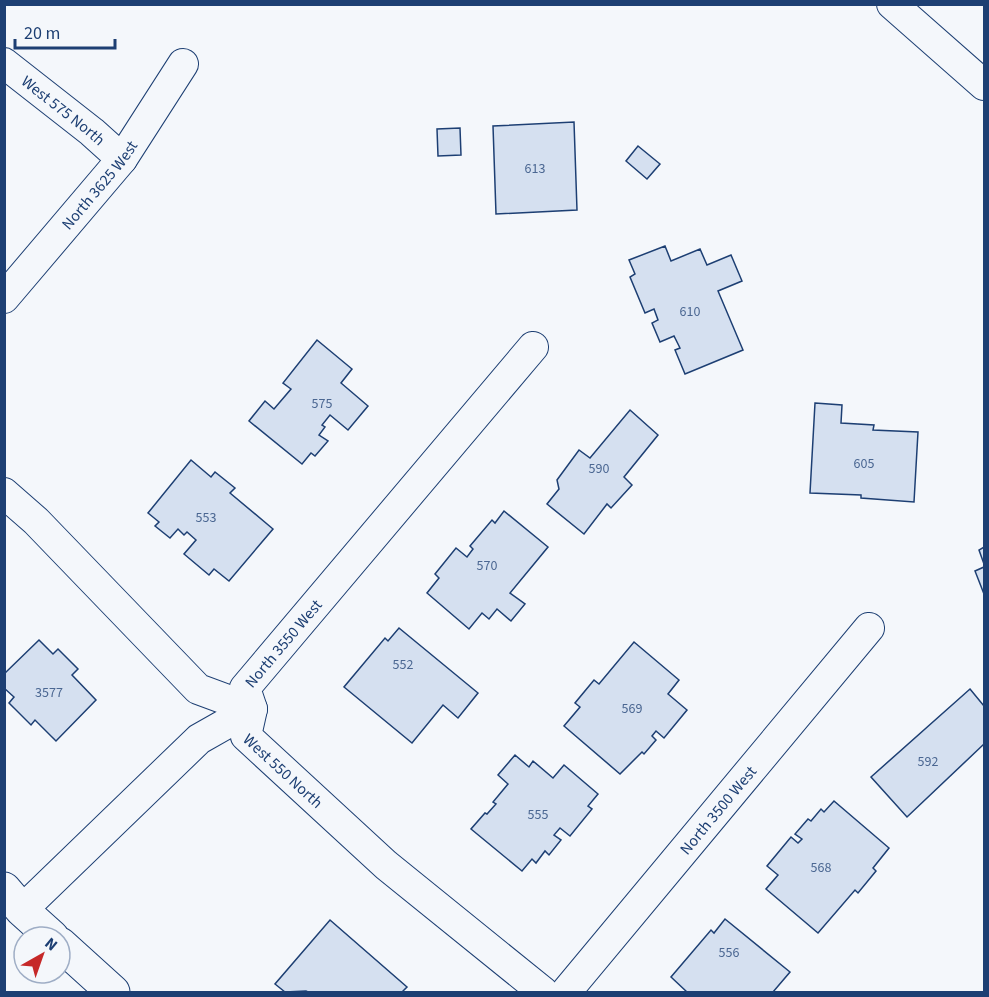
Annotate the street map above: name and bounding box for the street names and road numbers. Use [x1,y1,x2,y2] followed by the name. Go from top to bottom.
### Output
[17,71,110,151] street label: West 575 North
[57,136,143,235] street label: North 3625 West
[240,594,328,693] street label: North 3550 West
[238,729,327,814] street label: West 550 North
[675,761,762,860] street label: North 3500 West

